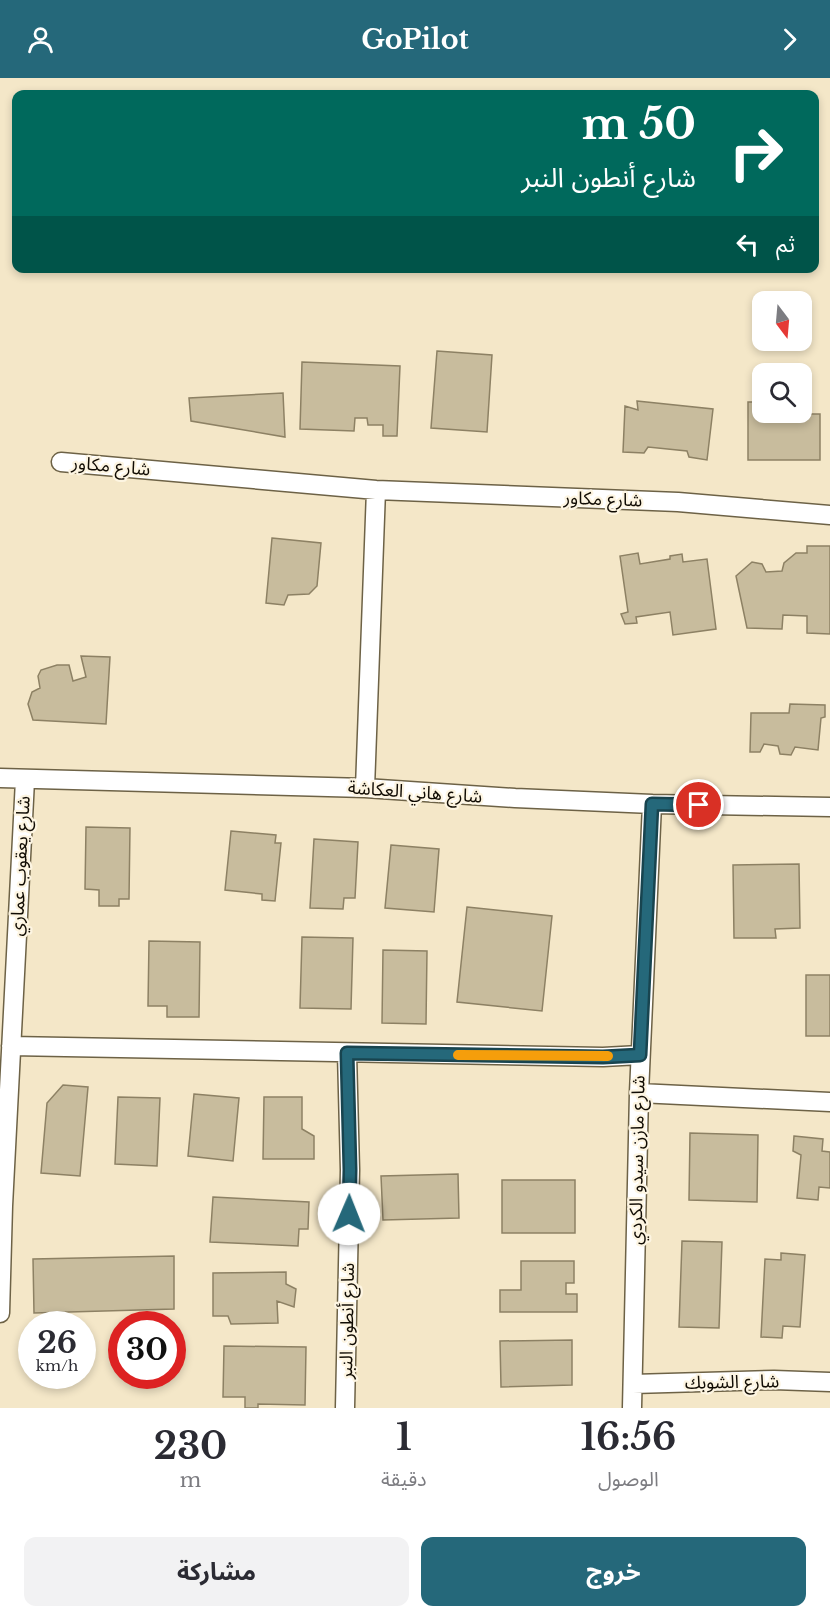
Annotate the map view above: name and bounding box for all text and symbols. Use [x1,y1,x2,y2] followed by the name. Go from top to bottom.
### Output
[24,23,57,56] icon: person
[361,23,469,56] text: GoPilot
[773,23,806,56] icon: forward
[582,98,696,150] text: 50 m
[717,114,795,192] icon: right
[521,161,696,194] text: شارع أنطون النبر
[731,228,764,261] icon: left
[776,231,795,258] text: ثم
[752,291,812,351] north arrow
[752,291,812,423] map controls
[752,363,812,423] button: search
[70,452,151,483] street label: شارع مكاور
[562,487,643,514] street label: شارع مكاور
[347,776,483,811] street label: شارع هاني العكاشة
[673,779,724,830] pin
[682,788,715,821] icon: arrive
[5,795,38,937] street label: شارع يعقوب عماري
[625,1075,652,1245] street label: شارع مازن سيدو الكردي
[317,1182,381,1246] position arrow
[335,1263,362,1381] street label: شارع أنطون النبر
[108,1311,186,1389] speed limit sign: 30
[37,1324,77,1361] text: 26
[36,1356,78,1375] text: km/h
[685,1370,779,1397] street label: شارع الشوبك
[396,1415,412,1460] text: 1
[580,1415,676,1460] text: 16:56
[154,1424,227,1469] text: 230
[381,1467,427,1491] text: دقيقة
[598,1467,659,1491] text: الوصول
[180,1468,201,1492] text: m
[24,1537,409,1606] button: مشاركة
[421,1537,806,1606] button: خروج

